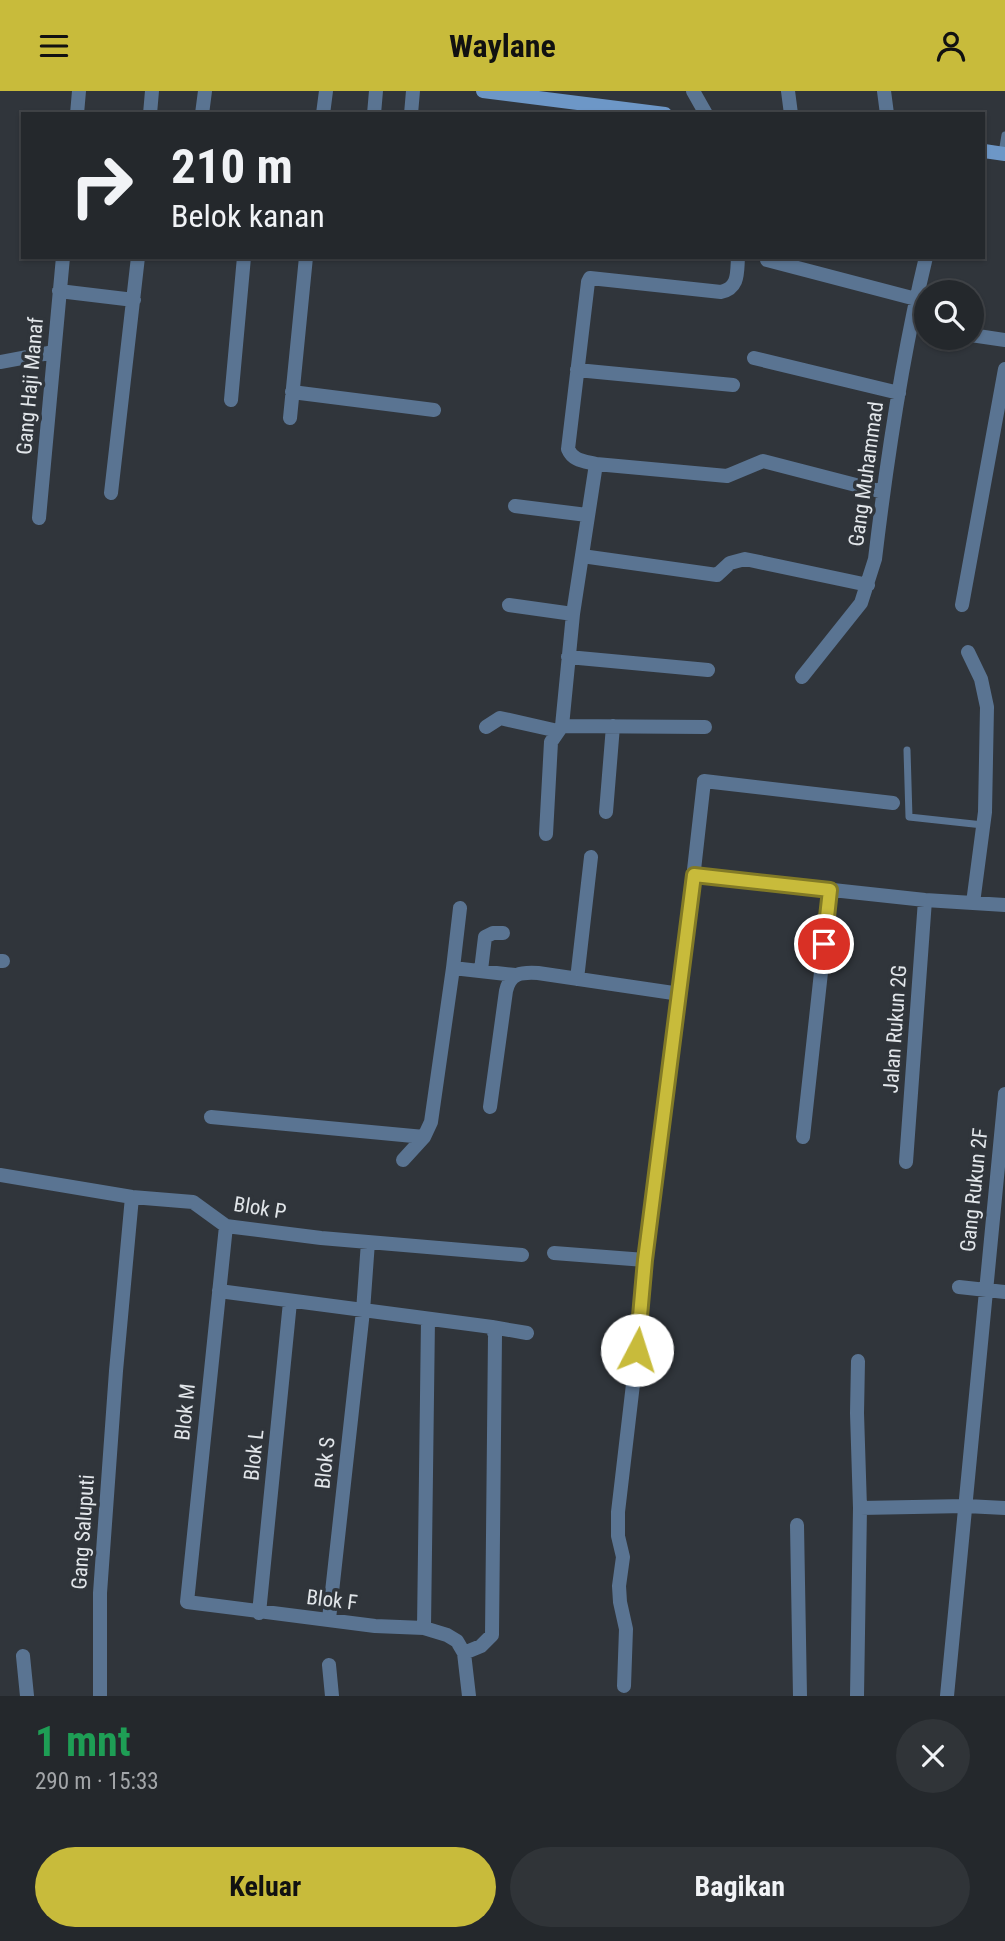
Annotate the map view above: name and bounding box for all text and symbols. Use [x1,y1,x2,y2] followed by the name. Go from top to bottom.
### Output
[35,27,73,65] icon: menu
[449,27,556,65] text: Waylane
[932,27,970,65] icon: person
[171,138,293,195] text: 210 m
[56,140,147,231] icon: right
[171,197,325,235] text: Belok kanan
[914,280,984,350] map controls
[914,280,984,350] button: search
[12,316,48,456] street label: Gang Haji Manaf
[844,400,888,548] street label: Gang Muhammad
[794,914,854,974] pin
[805,925,843,963] icon: arrive
[879,964,911,1094] street label: Jalan Rukun 2G
[956,1127,992,1253] street label: Gang Rukun 2F
[232,1192,288,1224] street label: Blok P
[600,1313,674,1387] position arrow
[170,1382,200,1442] street label: Blok M
[239,1428,269,1482] street label: Blok L
[310,1436,340,1490] street label: Blok S
[67,1474,99,1590] street label: Gang Saluputi
[305,1585,359,1615] street label: Blok F
[35,1717,131,1766] text: 1 mnt
[896,1719,970,1793] button: close
[35,1768,159,1795] text: 290 m · 15:33
[35,1847,496,1927] button: Keluar
[510,1847,970,1927] button: Bagikan

